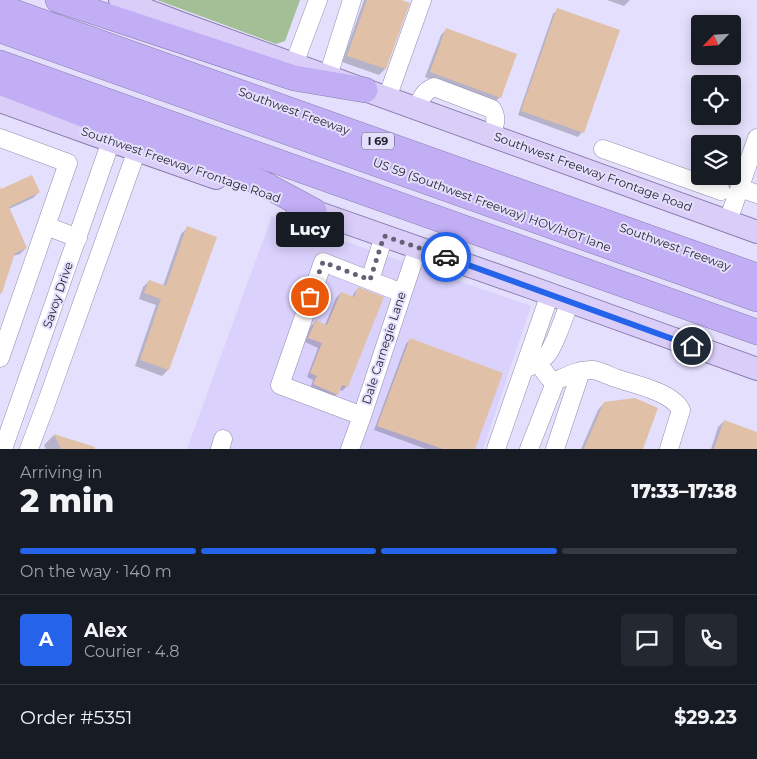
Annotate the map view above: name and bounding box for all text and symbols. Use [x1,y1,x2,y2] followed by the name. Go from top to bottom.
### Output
[691,15,741,65] north arrow
[691,15,741,185] map controls
[691,75,741,125] button: locate
[236,83,352,138] street label: Southwest Freeway
[79,123,283,206] street label: Southwest Freeway Frontage Road
[492,129,694,215] street label: Southwest Freeway Frontage Road
[362,132,394,150] road number: I 69
[691,135,741,185] button: layers
[371,154,613,255] street label: US 59 (Southwest Freeway) HOV/HOT lane
[276,212,344,247] callout: Lucy
[617,219,733,274] street label: Southwest Freeway
[290,220,330,239] text: Lucy
[421,232,471,282] courier
[432,243,460,271] icon: car
[39,260,76,330] street label: Savoy Drive
[289,276,331,318] pin
[296,283,324,311] icon: bag
[358,290,409,406] street label: Dale Carnegie Lane
[671,325,713,367] pin
[678,332,706,360] icon: home
[20,463,102,482] text: Arriving in
[632,480,737,503] text: 17:33–17:38
[20,481,114,520] text: 2 min
[20,562,172,581] text: On the way · 140 m
[621,614,673,666] button: chat
[685,614,737,666] button: phone
[84,619,127,642] text: Alex
[39,628,53,651] text: A
[84,642,180,661] text: Courier · 4.8
[20,706,132,729] text: Order #5351
[674,706,737,729] text: $29.23

